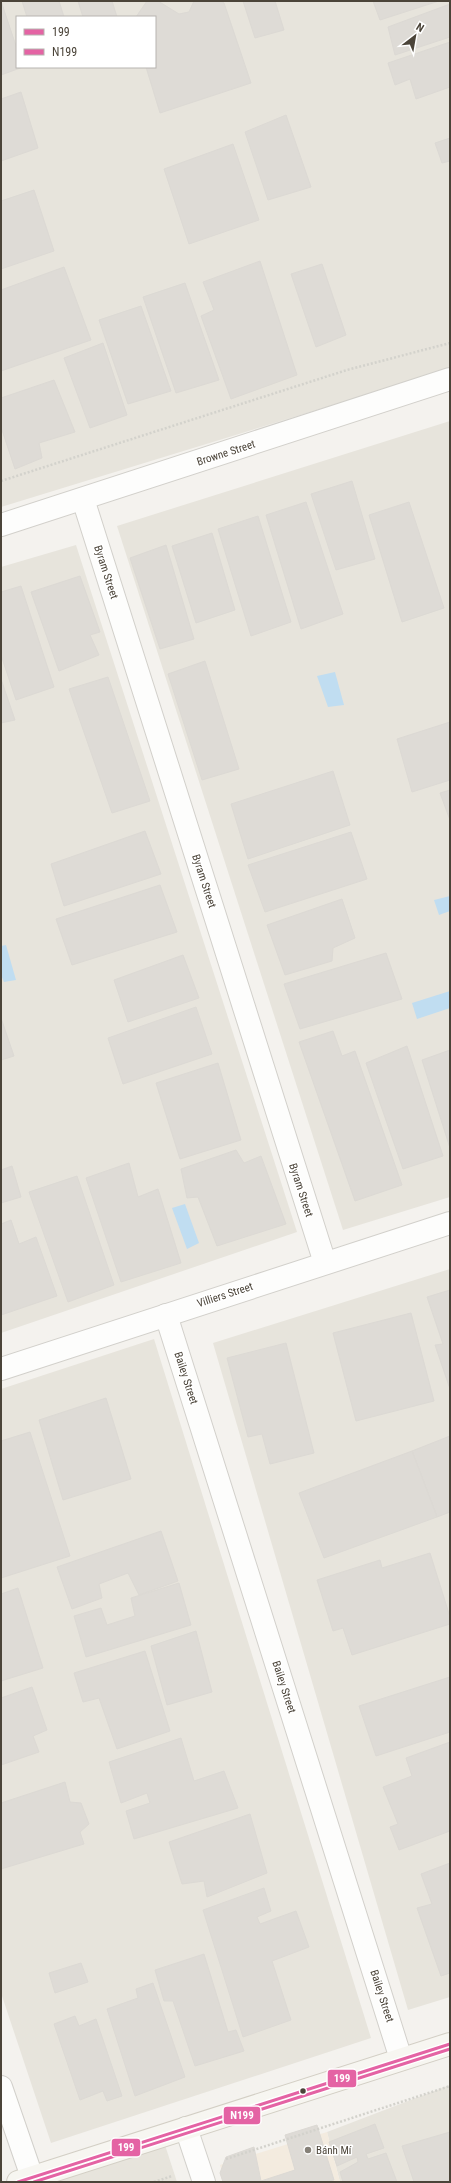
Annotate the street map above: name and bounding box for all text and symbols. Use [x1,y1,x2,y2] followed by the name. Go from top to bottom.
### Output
[16,16,156,68] legend
[395,16,435,56] north arrow
[414,21,426,35] text: N
[52,25,70,39] text: 199
[52,45,77,59] text: N199
[195,437,257,469] street label: Browne Street
[91,544,121,600] street label: Byram Street
[189,853,219,909] street label: Byram Street
[286,1162,316,1218] street label: Byram Street
[195,1280,255,1310] street label: Villiers Street
[171,1350,201,1406] street label: Bailey Street
[269,1659,299,1715] street label: Bailey Street
[367,1968,397,2024] street label: Bailey Street
[327,2069,357,2088] line badge: 199
[334,2072,350,2085] text: 199
[298,2086,308,2096] unlabelled marker
[223,2106,261,2125] line badge: N199
[230,2109,254,2122] text: N199
[111,2138,141,2157] line badge: 199
[118,2141,134,2154] text: 199
[316,2144,352,2157] place label: Bánh Mí
[303,2145,313,2155] marker: Bánh Mí

